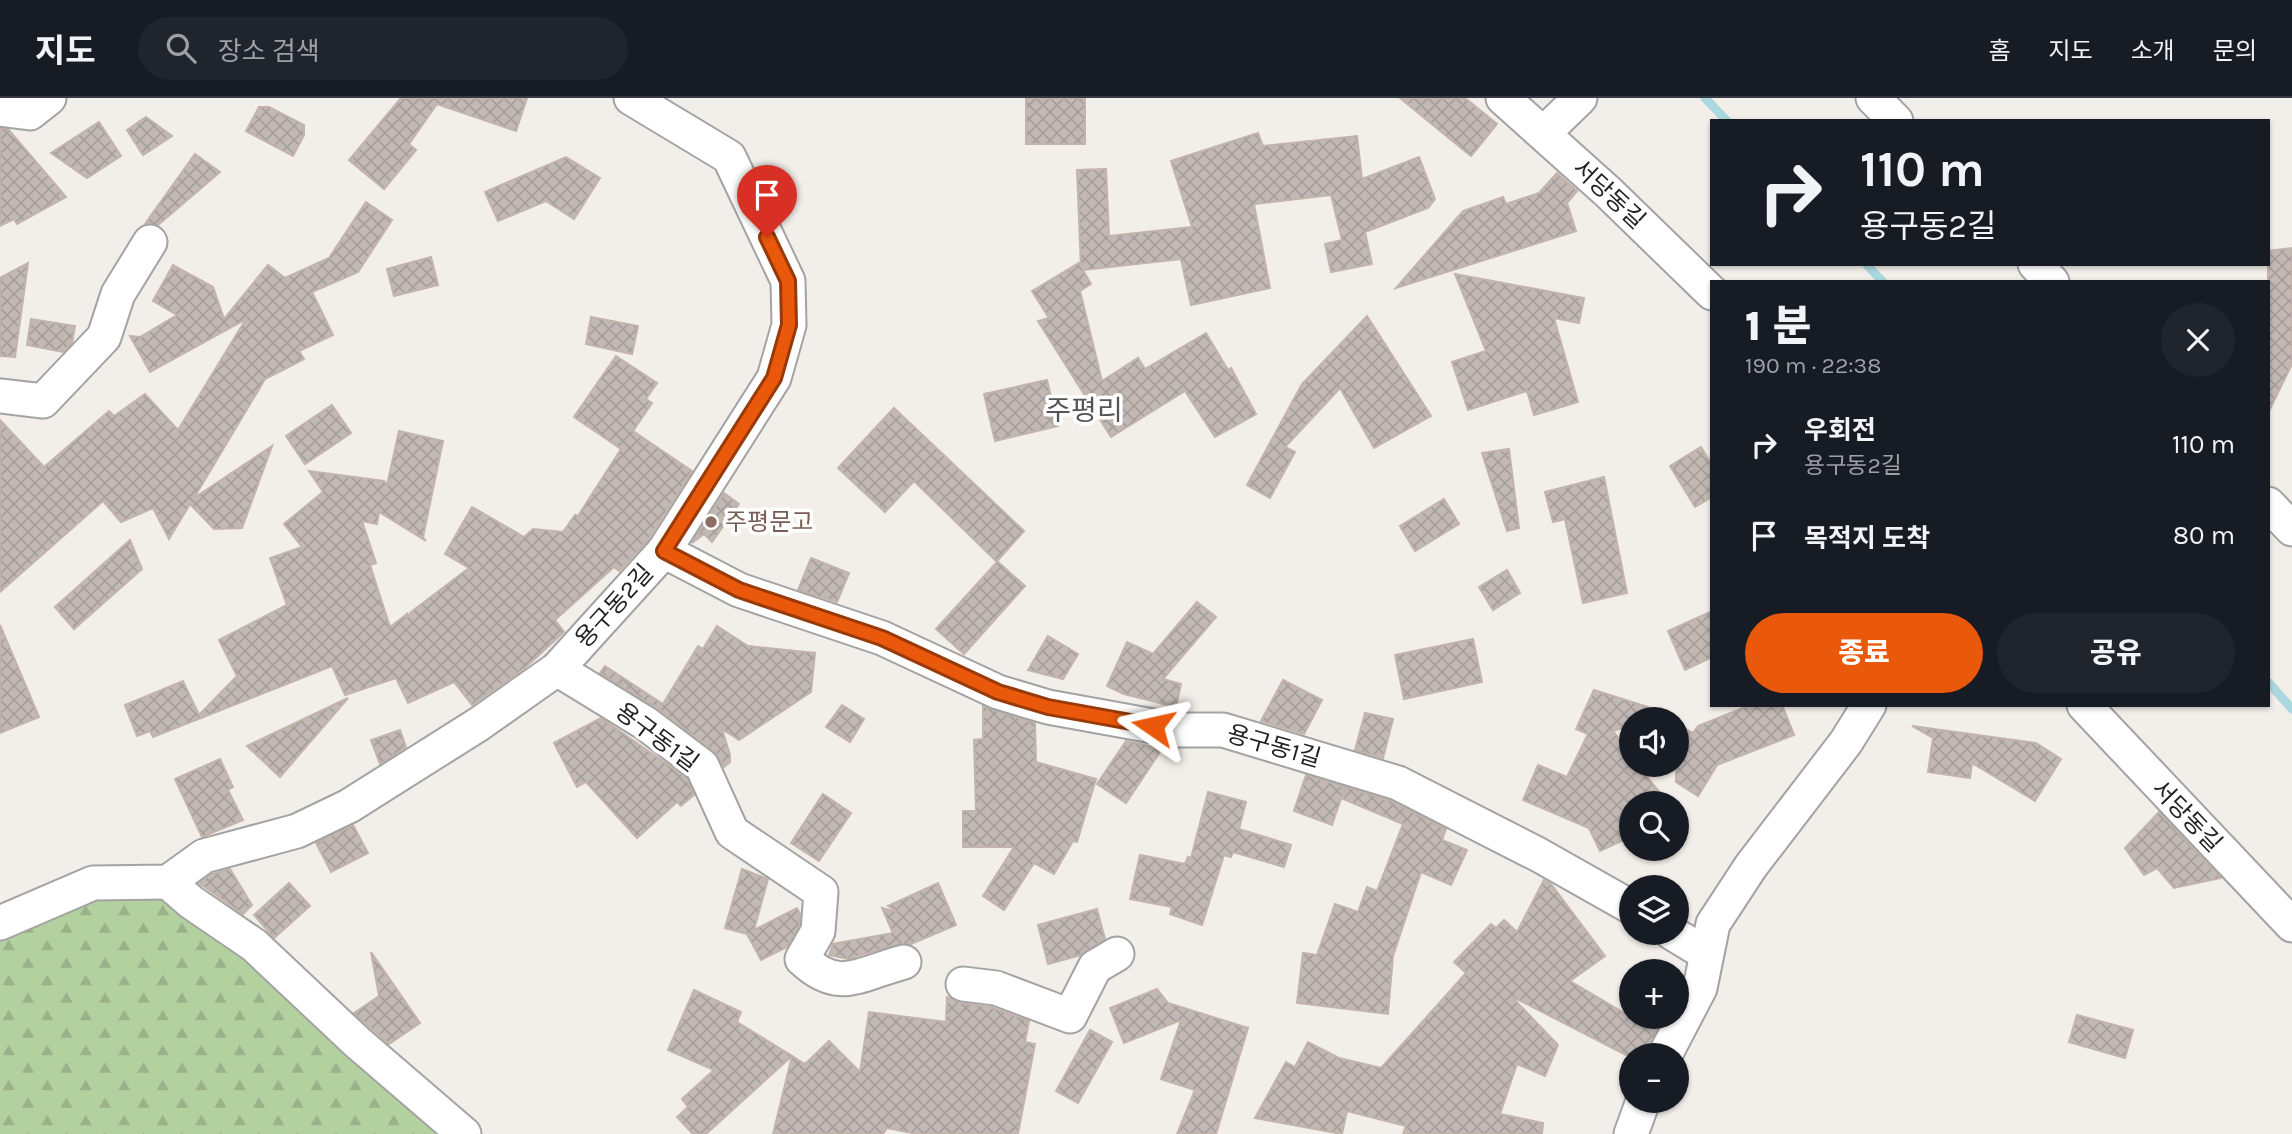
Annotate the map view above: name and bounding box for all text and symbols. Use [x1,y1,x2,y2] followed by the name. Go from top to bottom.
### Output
[138,17,628,80] search box
[162,29,200,67] icon: search
[35,32,96,70] text: 지도
[218,36,320,67] text: 장소 검색
[1988,37,2010,65] text: 홈
[2048,37,2093,65] text: 지도
[2131,37,2175,65] text: 소개
[2213,37,2257,65] text: 문의
[1860,141,1985,198] text: 110 m
[1745,147,1836,238] icon: right
[1567,154,1651,234] street label: 서당동길
[737,165,797,237] pin
[748,176,786,214] icon: arrive
[1860,208,1996,245] text: 용구동2길
[1745,301,1811,351] text: 1 분
[2161,303,2235,377] button: close
[1745,352,1881,379] text: 190 m · 22:38
[1045,394,1123,427] district label: 주평리
[1804,415,1876,446] text: 우회전
[1745,426,1783,464] icon: right
[2172,429,2235,460] text: 110 m
[1804,452,1902,479] text: 용구동2길
[725,508,813,536] place label: 주평문고
[703,514,719,530] marker: 주평문고
[1745,517,1783,555] icon: arrive
[2173,520,2235,551] text: 80 m
[1804,523,1930,554] text: 목적지 도착
[569,559,659,653] street label: 용구동2길
[1745,613,1983,693] button: 종료
[1997,613,2235,693] button: 공유
[1116,689,1190,763] position arrow
[610,697,704,777] street label: 용구동1길
[1619,707,1689,1113] map controls
[1619,707,1689,777] button: sound
[1224,719,1324,773] street label: 용구동1길
[2146,775,2228,857] street label: 서당동길
[1619,791,1689,861] button: search
[1619,875,1689,945] button: layers
[1619,959,1689,1029] button: +
[1619,1043,1689,1113] button: −

